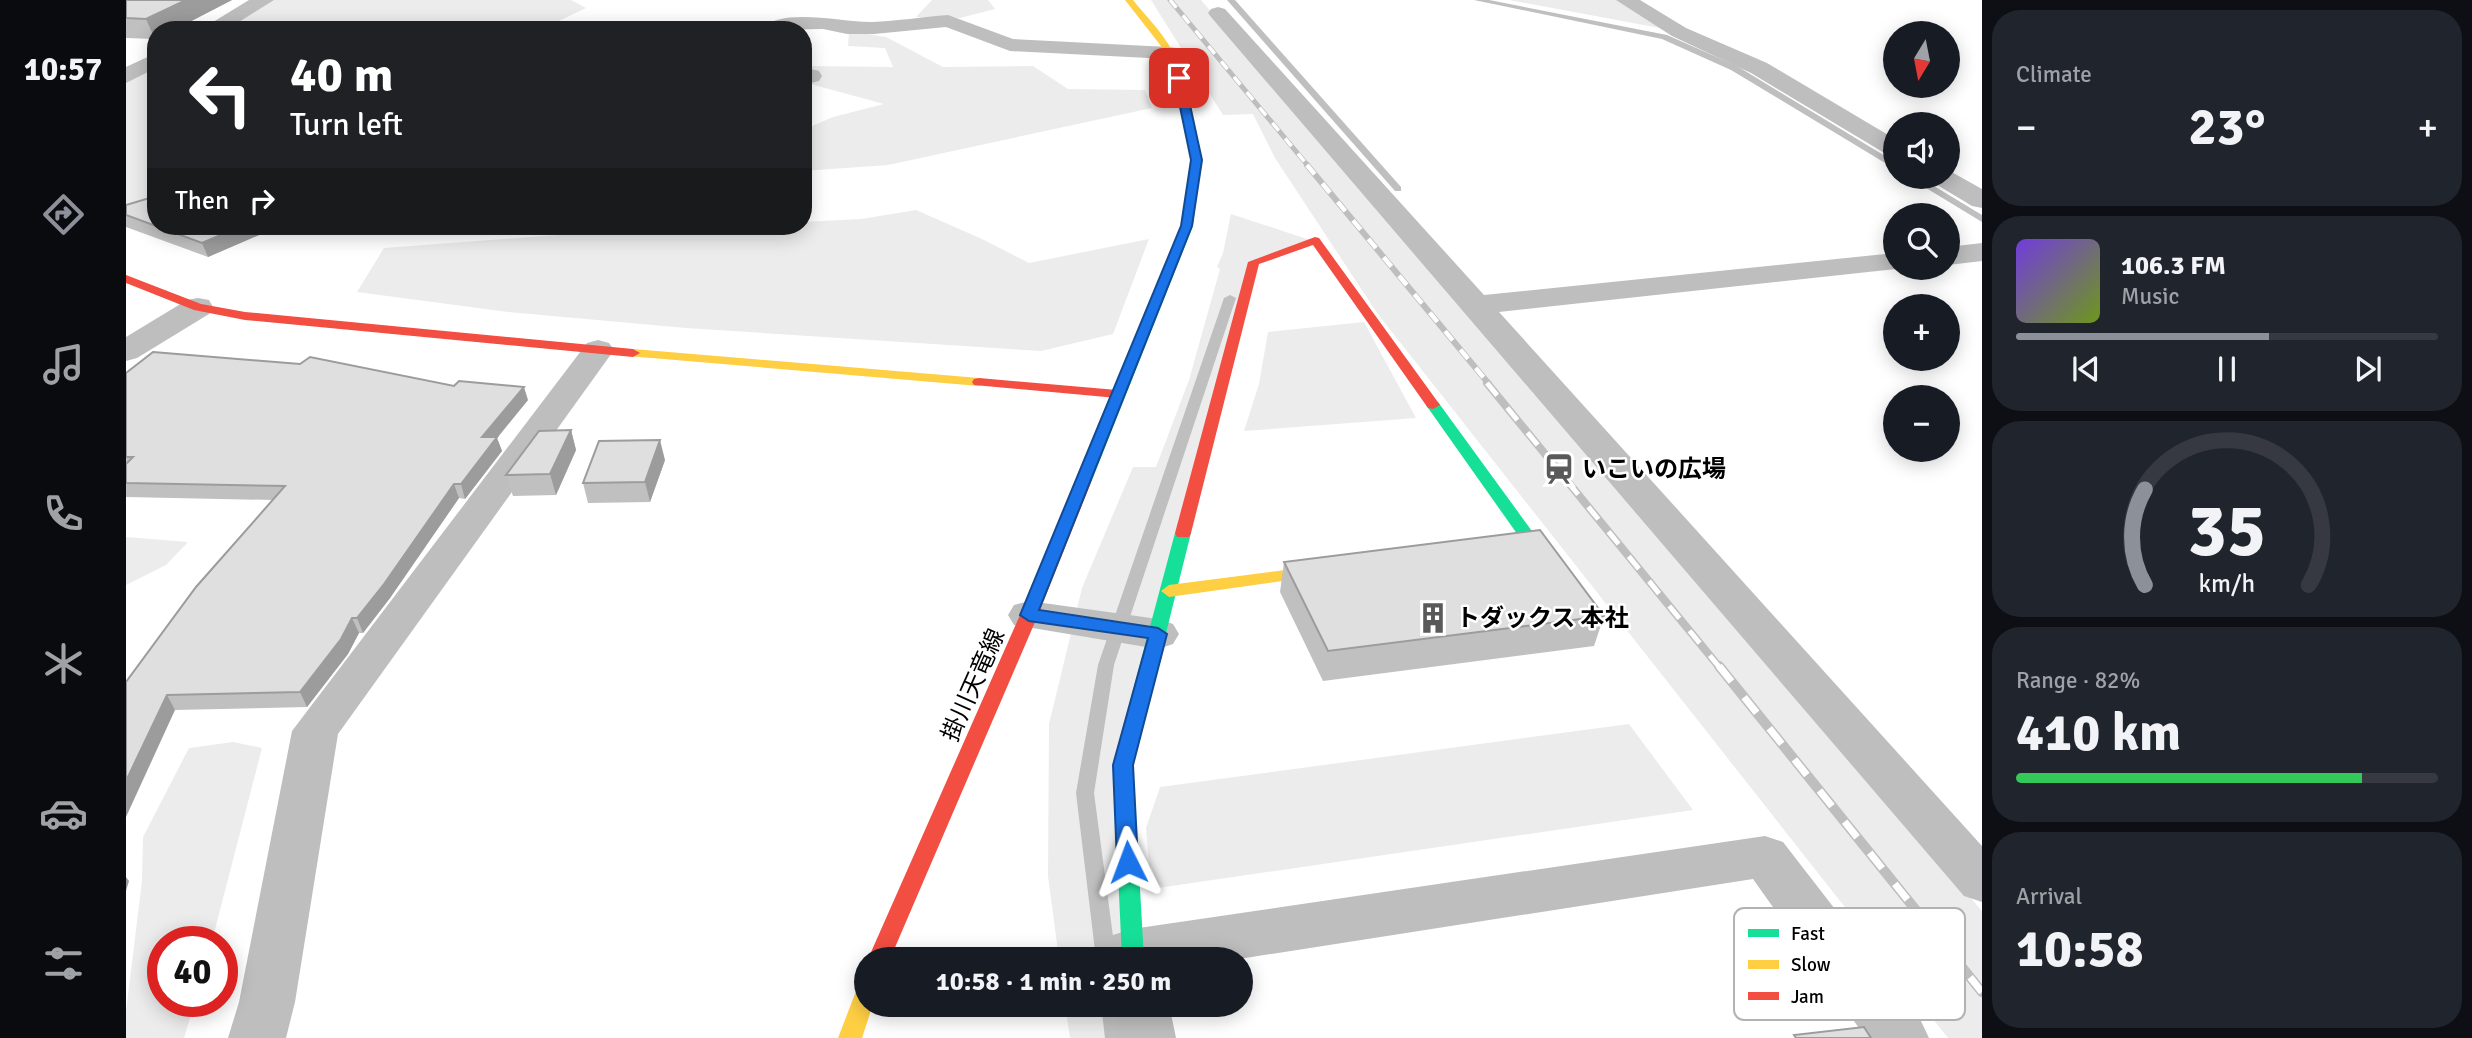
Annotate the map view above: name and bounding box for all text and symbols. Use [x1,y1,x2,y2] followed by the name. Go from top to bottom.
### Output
[1883,21,1960,98] north arrow
[1883,21,1960,462] map controls
[290,45,393,105] text: 40 m
[1149,48,1209,108] pin
[175,49,266,140] icon: left
[24,50,102,89] text: 10:57
[1160,59,1198,97] icon: arrive
[2016,60,2092,89] text: Climate
[2189,95,2265,159] text: 23°
[2016,104,2037,151] text: −
[2417,104,2438,151] text: +
[290,105,403,144] text: Turn left
[1883,112,1960,189] button: sound
[243,182,281,220] icon: right
[175,185,229,217] text: Then
[39,190,88,239] icon: directions
[1883,203,1960,280] button: search
[2121,250,2226,282] text: 106.3 FM
[2121,282,2179,311] text: Music
[1883,294,1960,371] button: +
[39,340,88,389] icon: music
[2067,350,2105,388] icon: previous
[2208,350,2246,388] icon: pause
[2349,350,2387,388] icon: next
[1883,385,1960,462] button: −
[1542,452,1576,486] station icon: いこいの広場
[1582,454,1726,484] place label: いこいの広場
[2188,487,2266,576] text: 35
[39,489,88,538] icon: phone
[2199,568,2255,599] text: km/h
[1416,601,1450,635] building icon: トダックス 本社
[1456,603,1629,633] place label: トダックス 本社
[935,624,1011,746] street label: 掛川天竜線
[39,639,88,688] icon: climate
[2016,666,2140,695] text: Range · 82%
[2016,701,2181,765] text: 410 km
[39,789,88,838] icon: car
[1091,825,1165,899] position arrow
[2016,882,2082,911] text: Arrival
[1734,908,1965,1020] legend
[2016,917,2144,981] text: 10:58
[1791,922,1825,946] text: Fast
[147,926,238,1017] speed limit sign: 40
[39,939,88,988] icon: filters
[1791,953,1831,977] text: Slow
[936,966,1171,998] text: 10:58 · 1 min · 250 m
[1791,985,1824,1009] text: Jam

